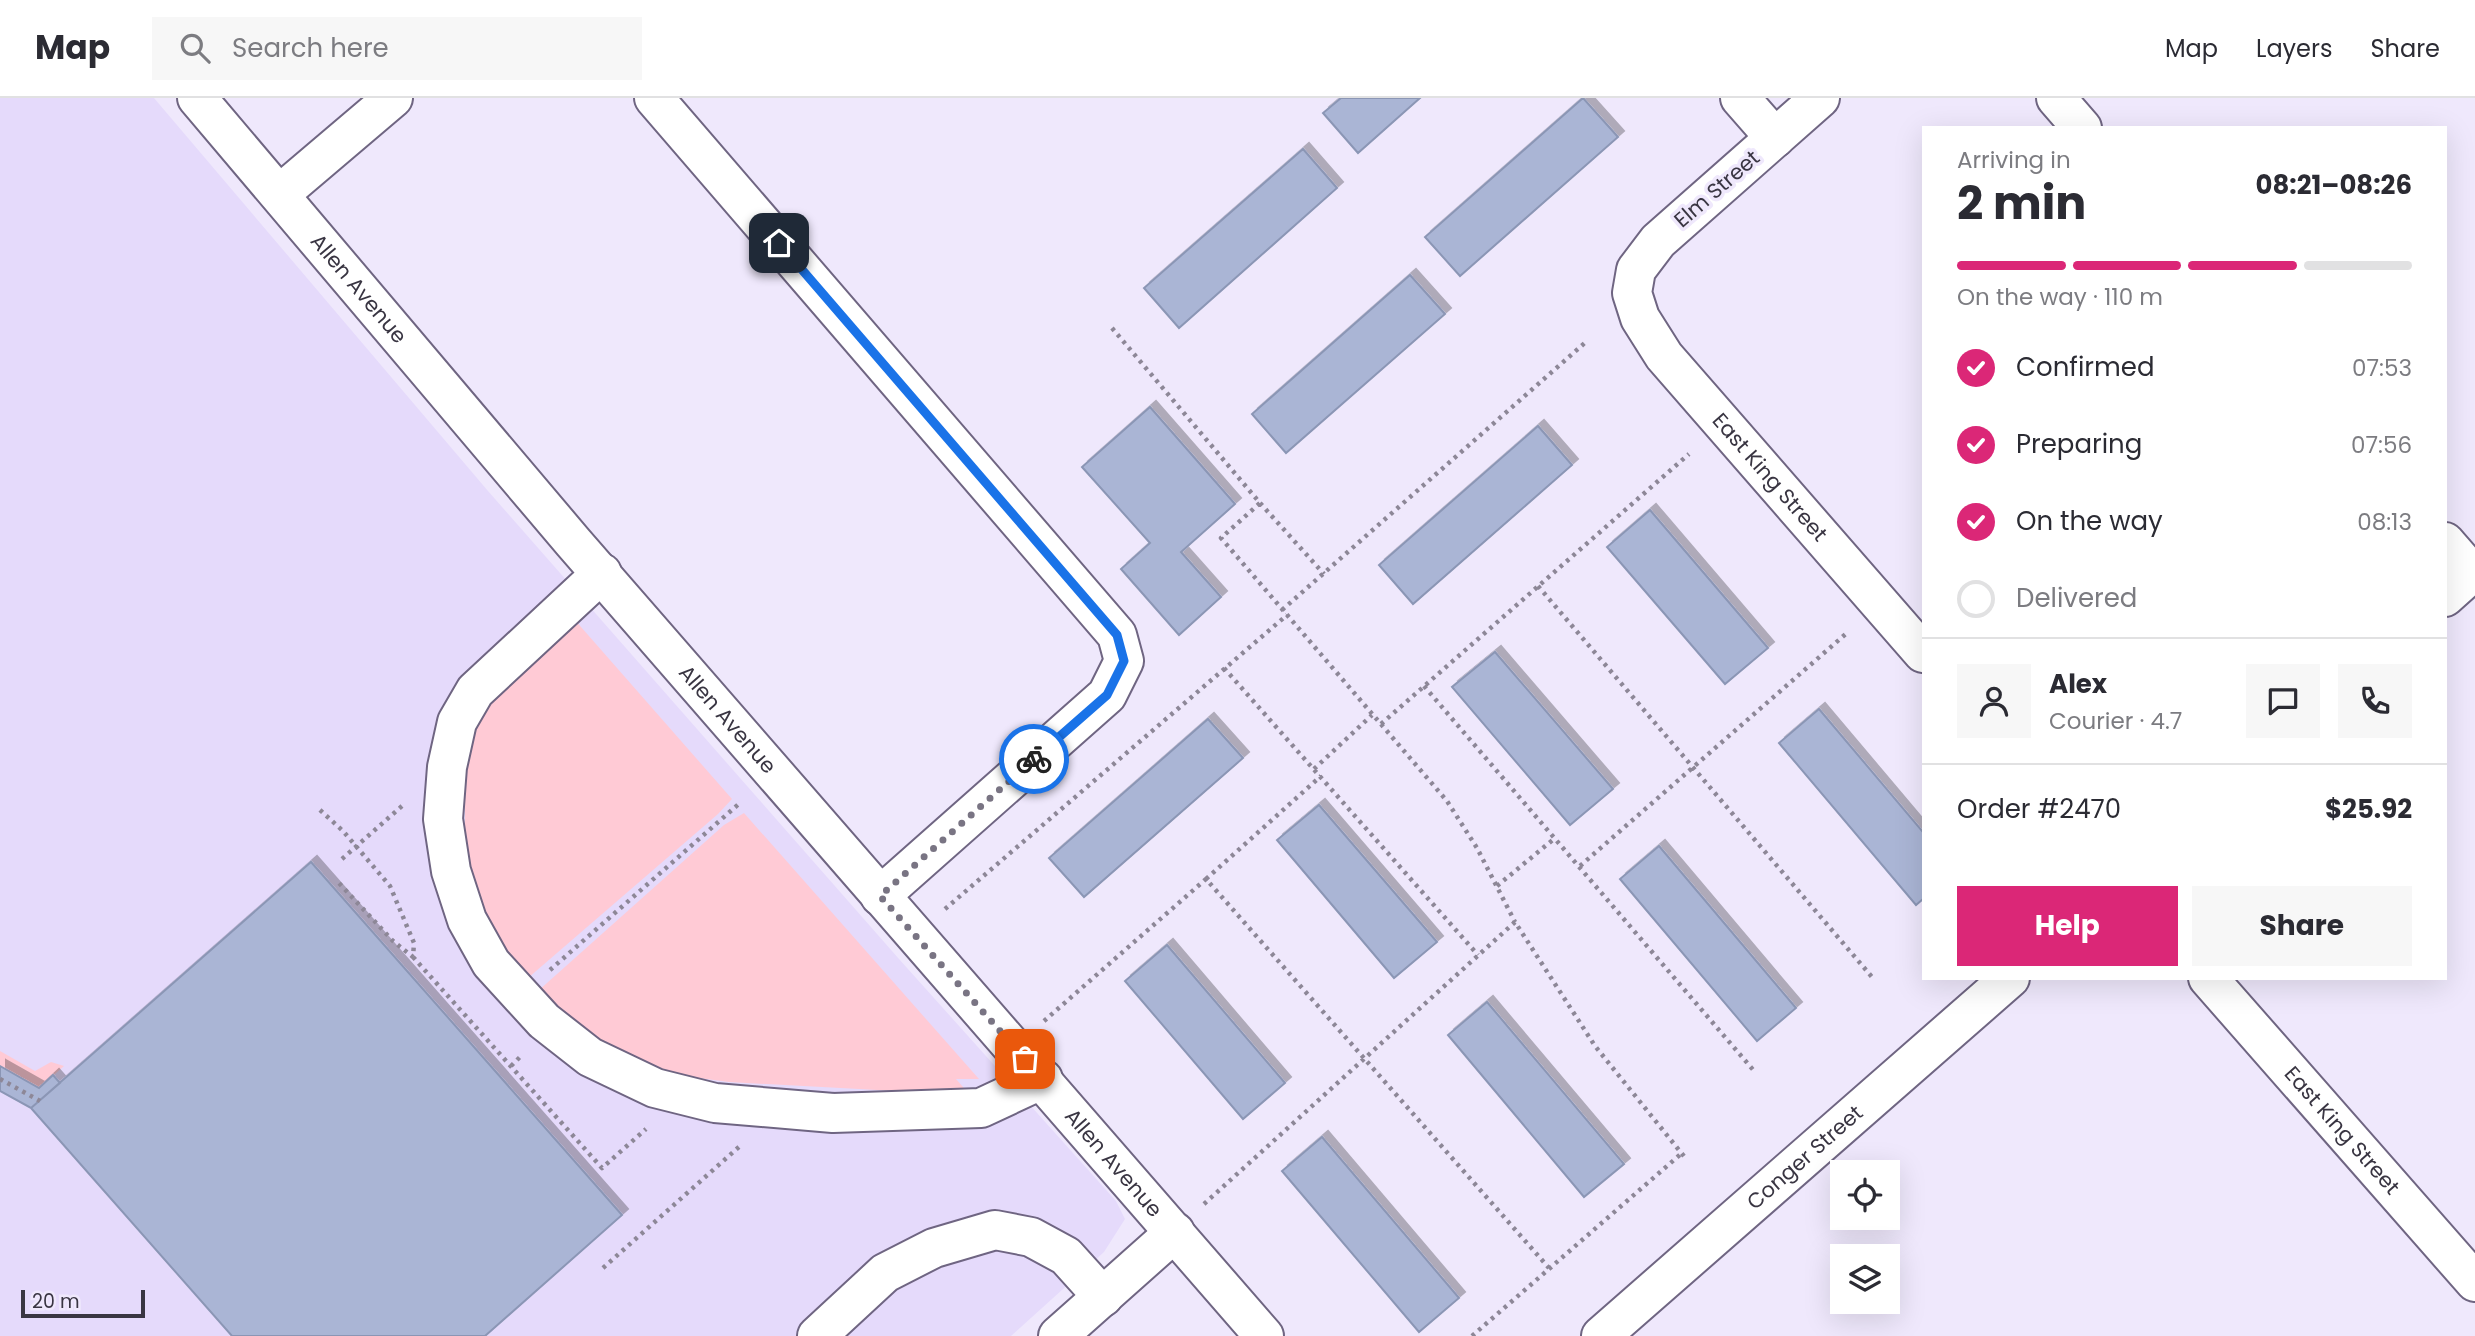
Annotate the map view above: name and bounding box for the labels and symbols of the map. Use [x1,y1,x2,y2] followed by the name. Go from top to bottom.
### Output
[1668,143,1766,234] street label: Elm Street
[749,213,809,273] pin
[304,227,414,350] street label: Allen Avenue
[1706,406,1834,547] street label: East King Street
[672,658,783,780] street label: Allen Avenue
[999,724,1069,794] courier
[995,1029,1055,1089] pin
[2278,1060,2407,1201] street label: East King Street
[1740,1098,1869,1216] street label: Conger Street
[1058,1102,1169,1223] street label: Allen Avenue
[21,1287,145,1319] scale bar

